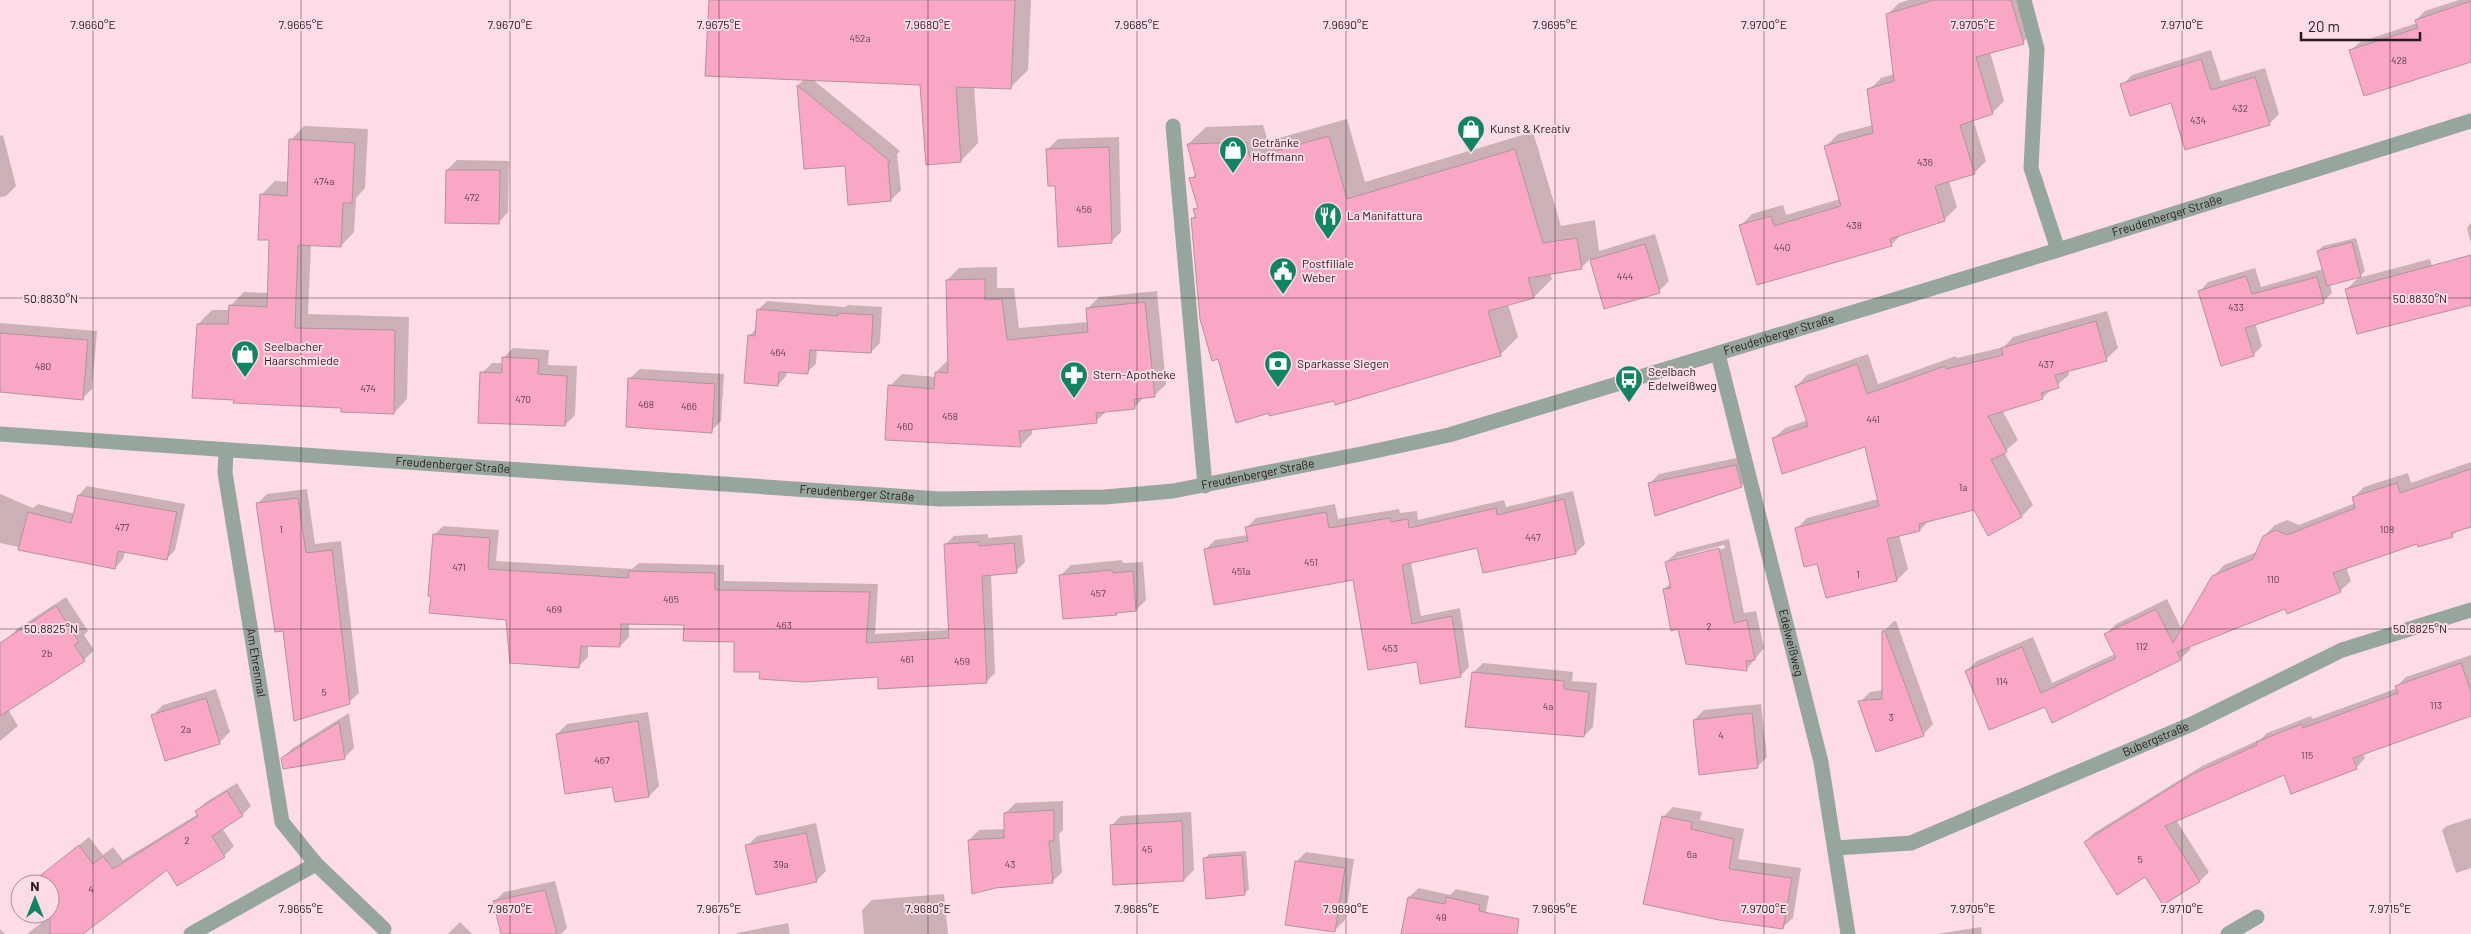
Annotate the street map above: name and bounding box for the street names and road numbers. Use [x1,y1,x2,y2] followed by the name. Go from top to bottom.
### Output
[2110,191,2224,239] street label: Freudenberger Straße
[1722,310,1836,357] street label: Freudenberger Straße
[395,453,511,475] street label: Freudenberger Straße
[1200,455,1315,491] street label: Freudenberger Straße
[799,481,915,503] street label: Freudenberger Straße
[1777,608,1807,678] street label: Edelweißweg
[244,627,269,698] street label: Am Ehrenmal
[2120,718,2191,759] street label: Bubergstraße

